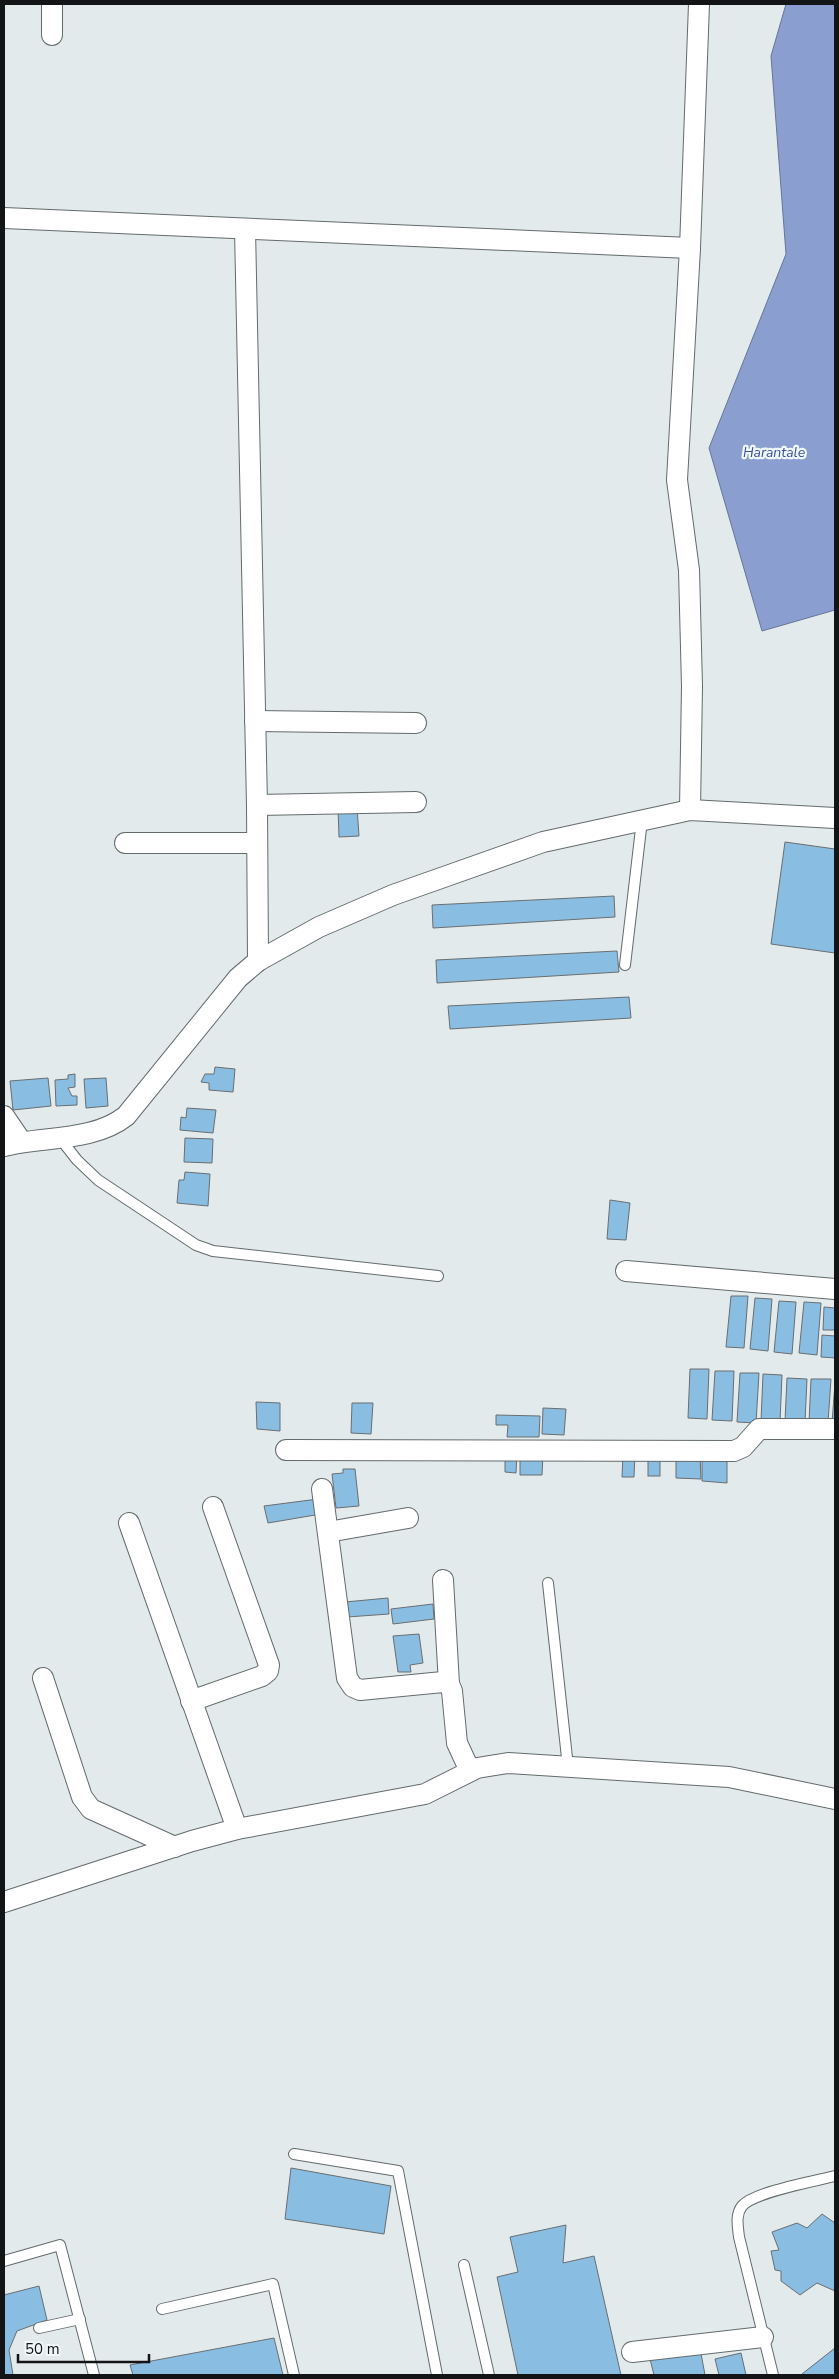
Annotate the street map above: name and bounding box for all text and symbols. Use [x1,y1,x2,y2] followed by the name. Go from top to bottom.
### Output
[743,443,806,462] water label: Harantale
[18,2332,149,2364] scale bar
[25,2339,60,2359] text: 50 m

